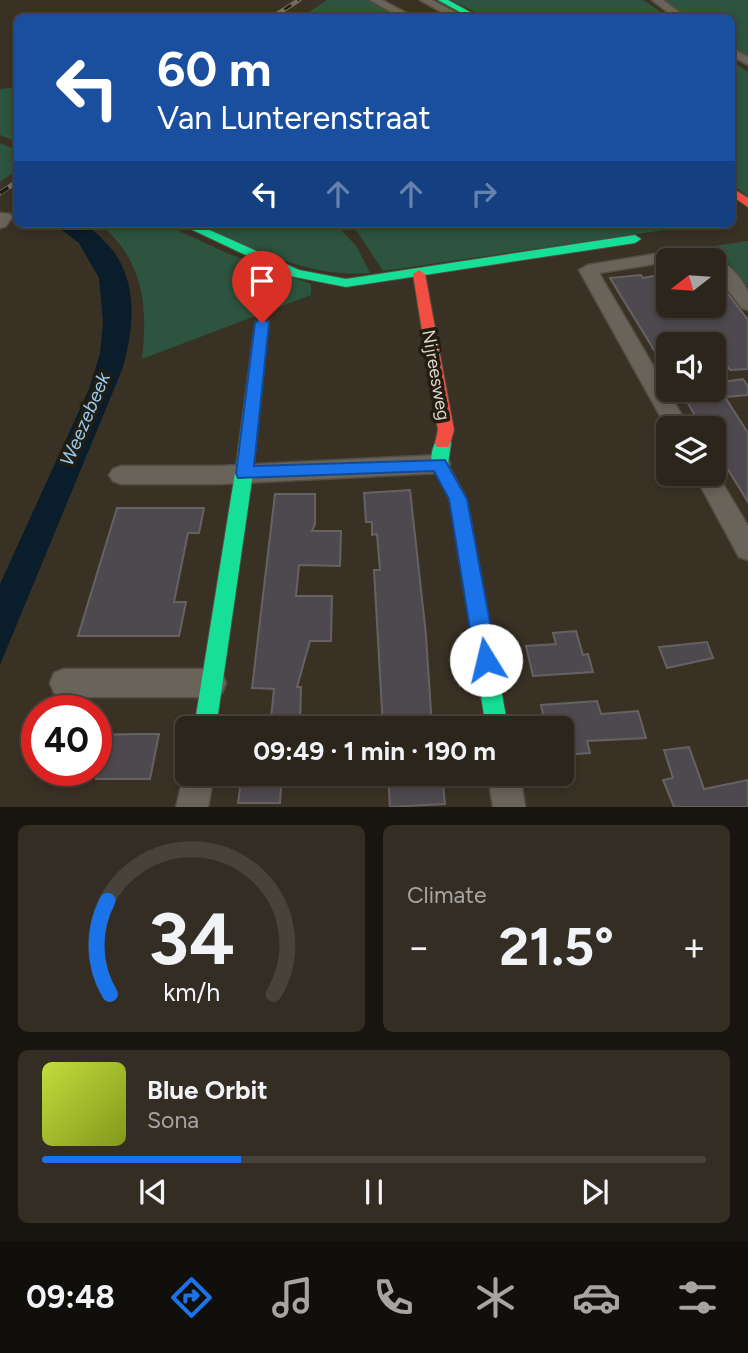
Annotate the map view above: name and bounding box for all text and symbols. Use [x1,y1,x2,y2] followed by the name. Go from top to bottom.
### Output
[157,39,272,98] text: 60 m
[42,42,133,133] icon: left
[157,99,431,137] text: Van Lunterenstraat
[246,175,284,213] icon: left
[319,175,357,213] icon: ahead
[392,175,430,213] icon: ahead
[465,175,503,213] icon: right
[656,248,726,318] north arrow
[656,248,726,486] map controls
[232,251,292,323] pin
[243,262,281,300] icon: arrive
[417,328,455,422] street label: Nijreesweg
[656,332,726,402] button: sound
[55,368,115,469] water label: Weezebeek
[656,416,726,486] button: layers
[449,623,523,697] position arrow
[21,695,112,786] speed limit sign: 40
[253,735,496,767] text: 09:49 · 1 min · 190 m
[407,881,486,909] text: Climate
[148,896,235,983] text: 34
[499,916,614,978] text: 21.5°
[407,924,431,970] text: −
[682,924,706,970] text: +
[163,977,220,1007] text: km/h
[147,1074,268,1106] text: Blue Orbit
[147,1106,199,1134] text: Sona
[134,1173,172,1211] icon: previous
[355,1173,393,1211] icon: pause
[576,1173,614,1211] icon: next
[167,1273,216,1322] icon: directions
[268,1273,317,1322] icon: music
[369,1273,418,1322] icon: phone
[471,1273,520,1322] icon: climate
[572,1273,621,1322] icon: car
[673,1273,722,1322] icon: filters
[26,1278,115,1316] text: 09:48

